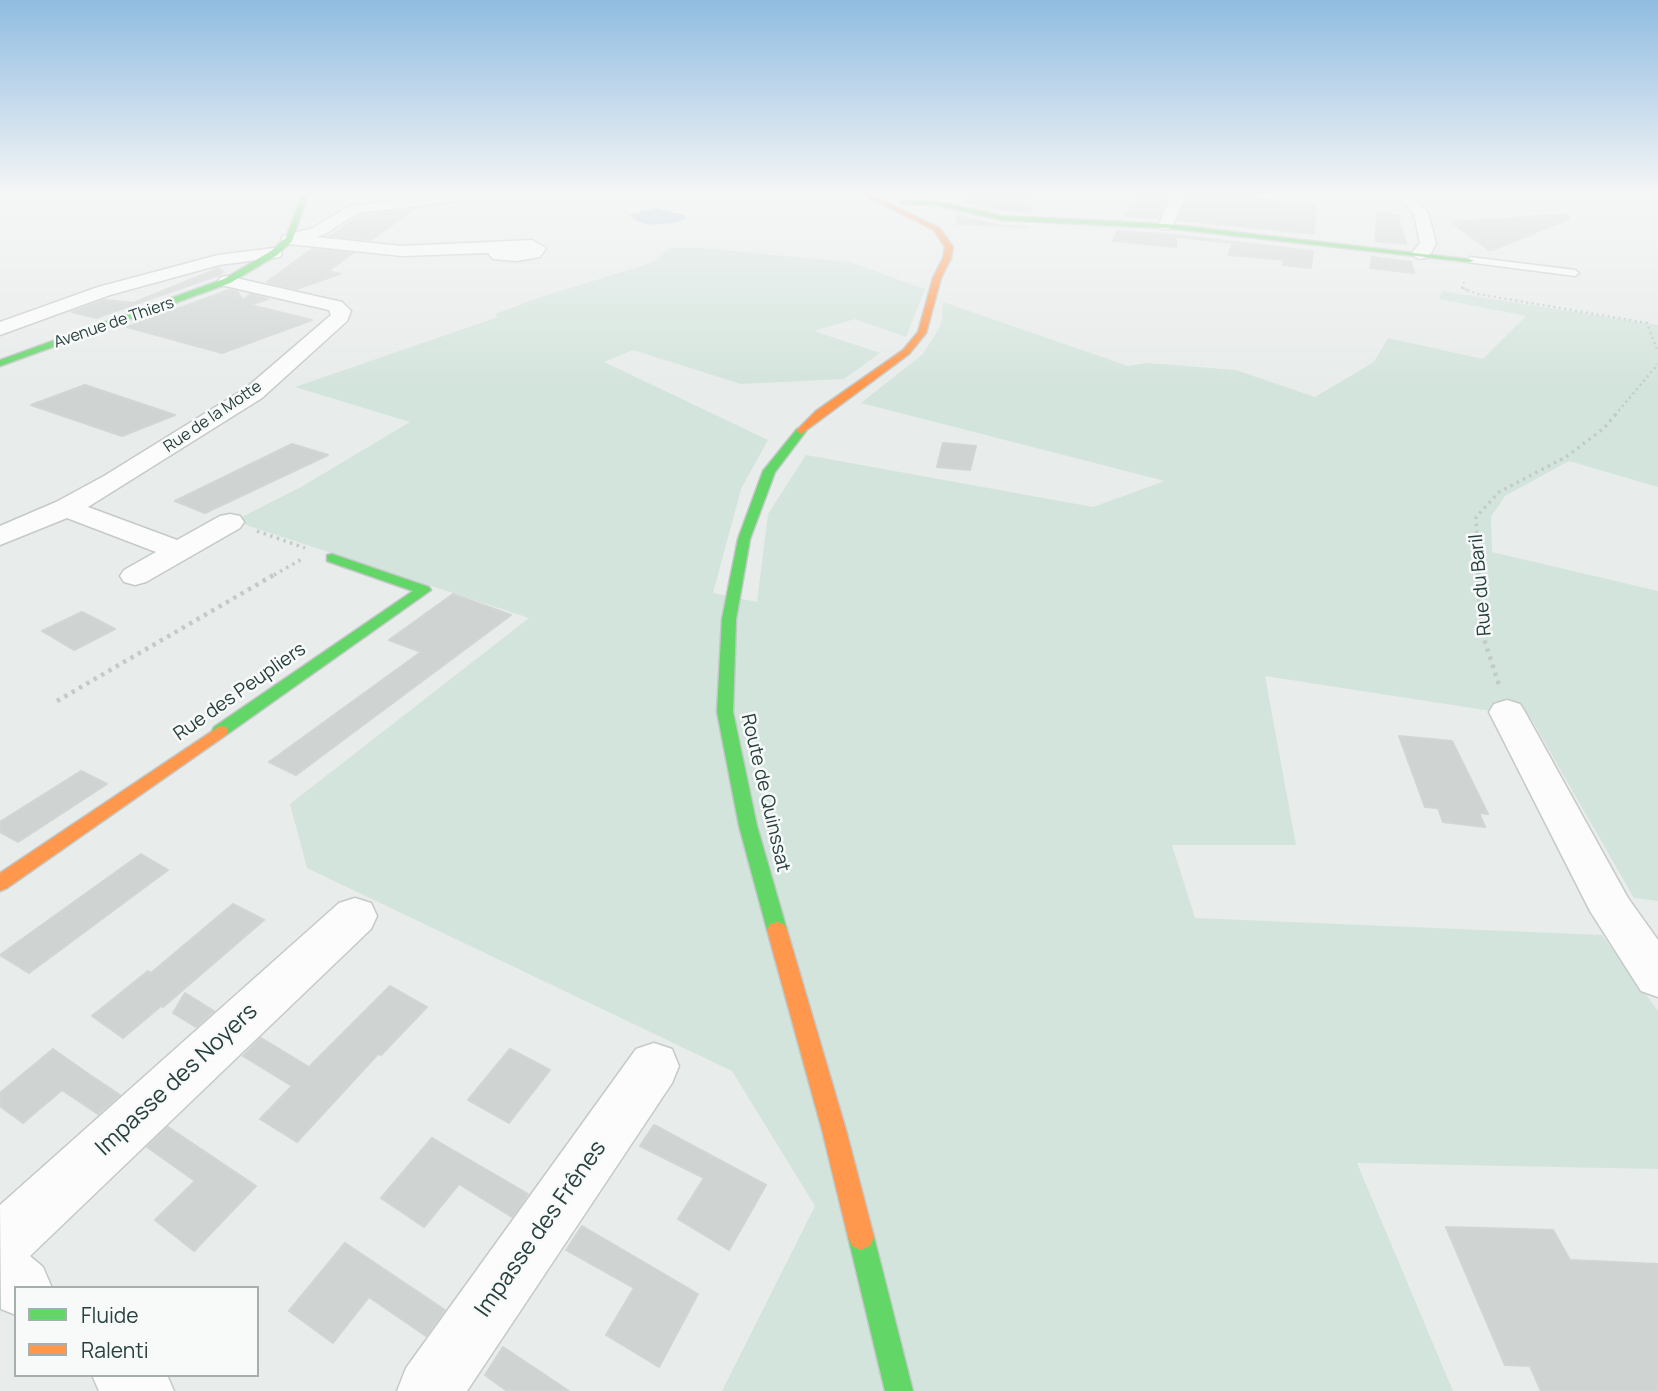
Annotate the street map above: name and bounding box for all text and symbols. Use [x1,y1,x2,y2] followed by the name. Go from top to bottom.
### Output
[51,293,177,353] street label: Avenue de Thiers
[160,377,266,457] street label: Rue de la Motte
[1465,533,1497,637] street label: Rue du Baril
[170,638,310,746] street label: Rue des Peupliers
[736,712,794,874] street label: Route de Quinssat
[90,998,264,1162] street label: Impasse des Noyers
[470,1135,612,1323] street label: Impasse des Frênes
[14,1286,259,1377] legend
[81,1301,139,1329] text: Fluide
[81,1336,149,1364] text: Ralenti

